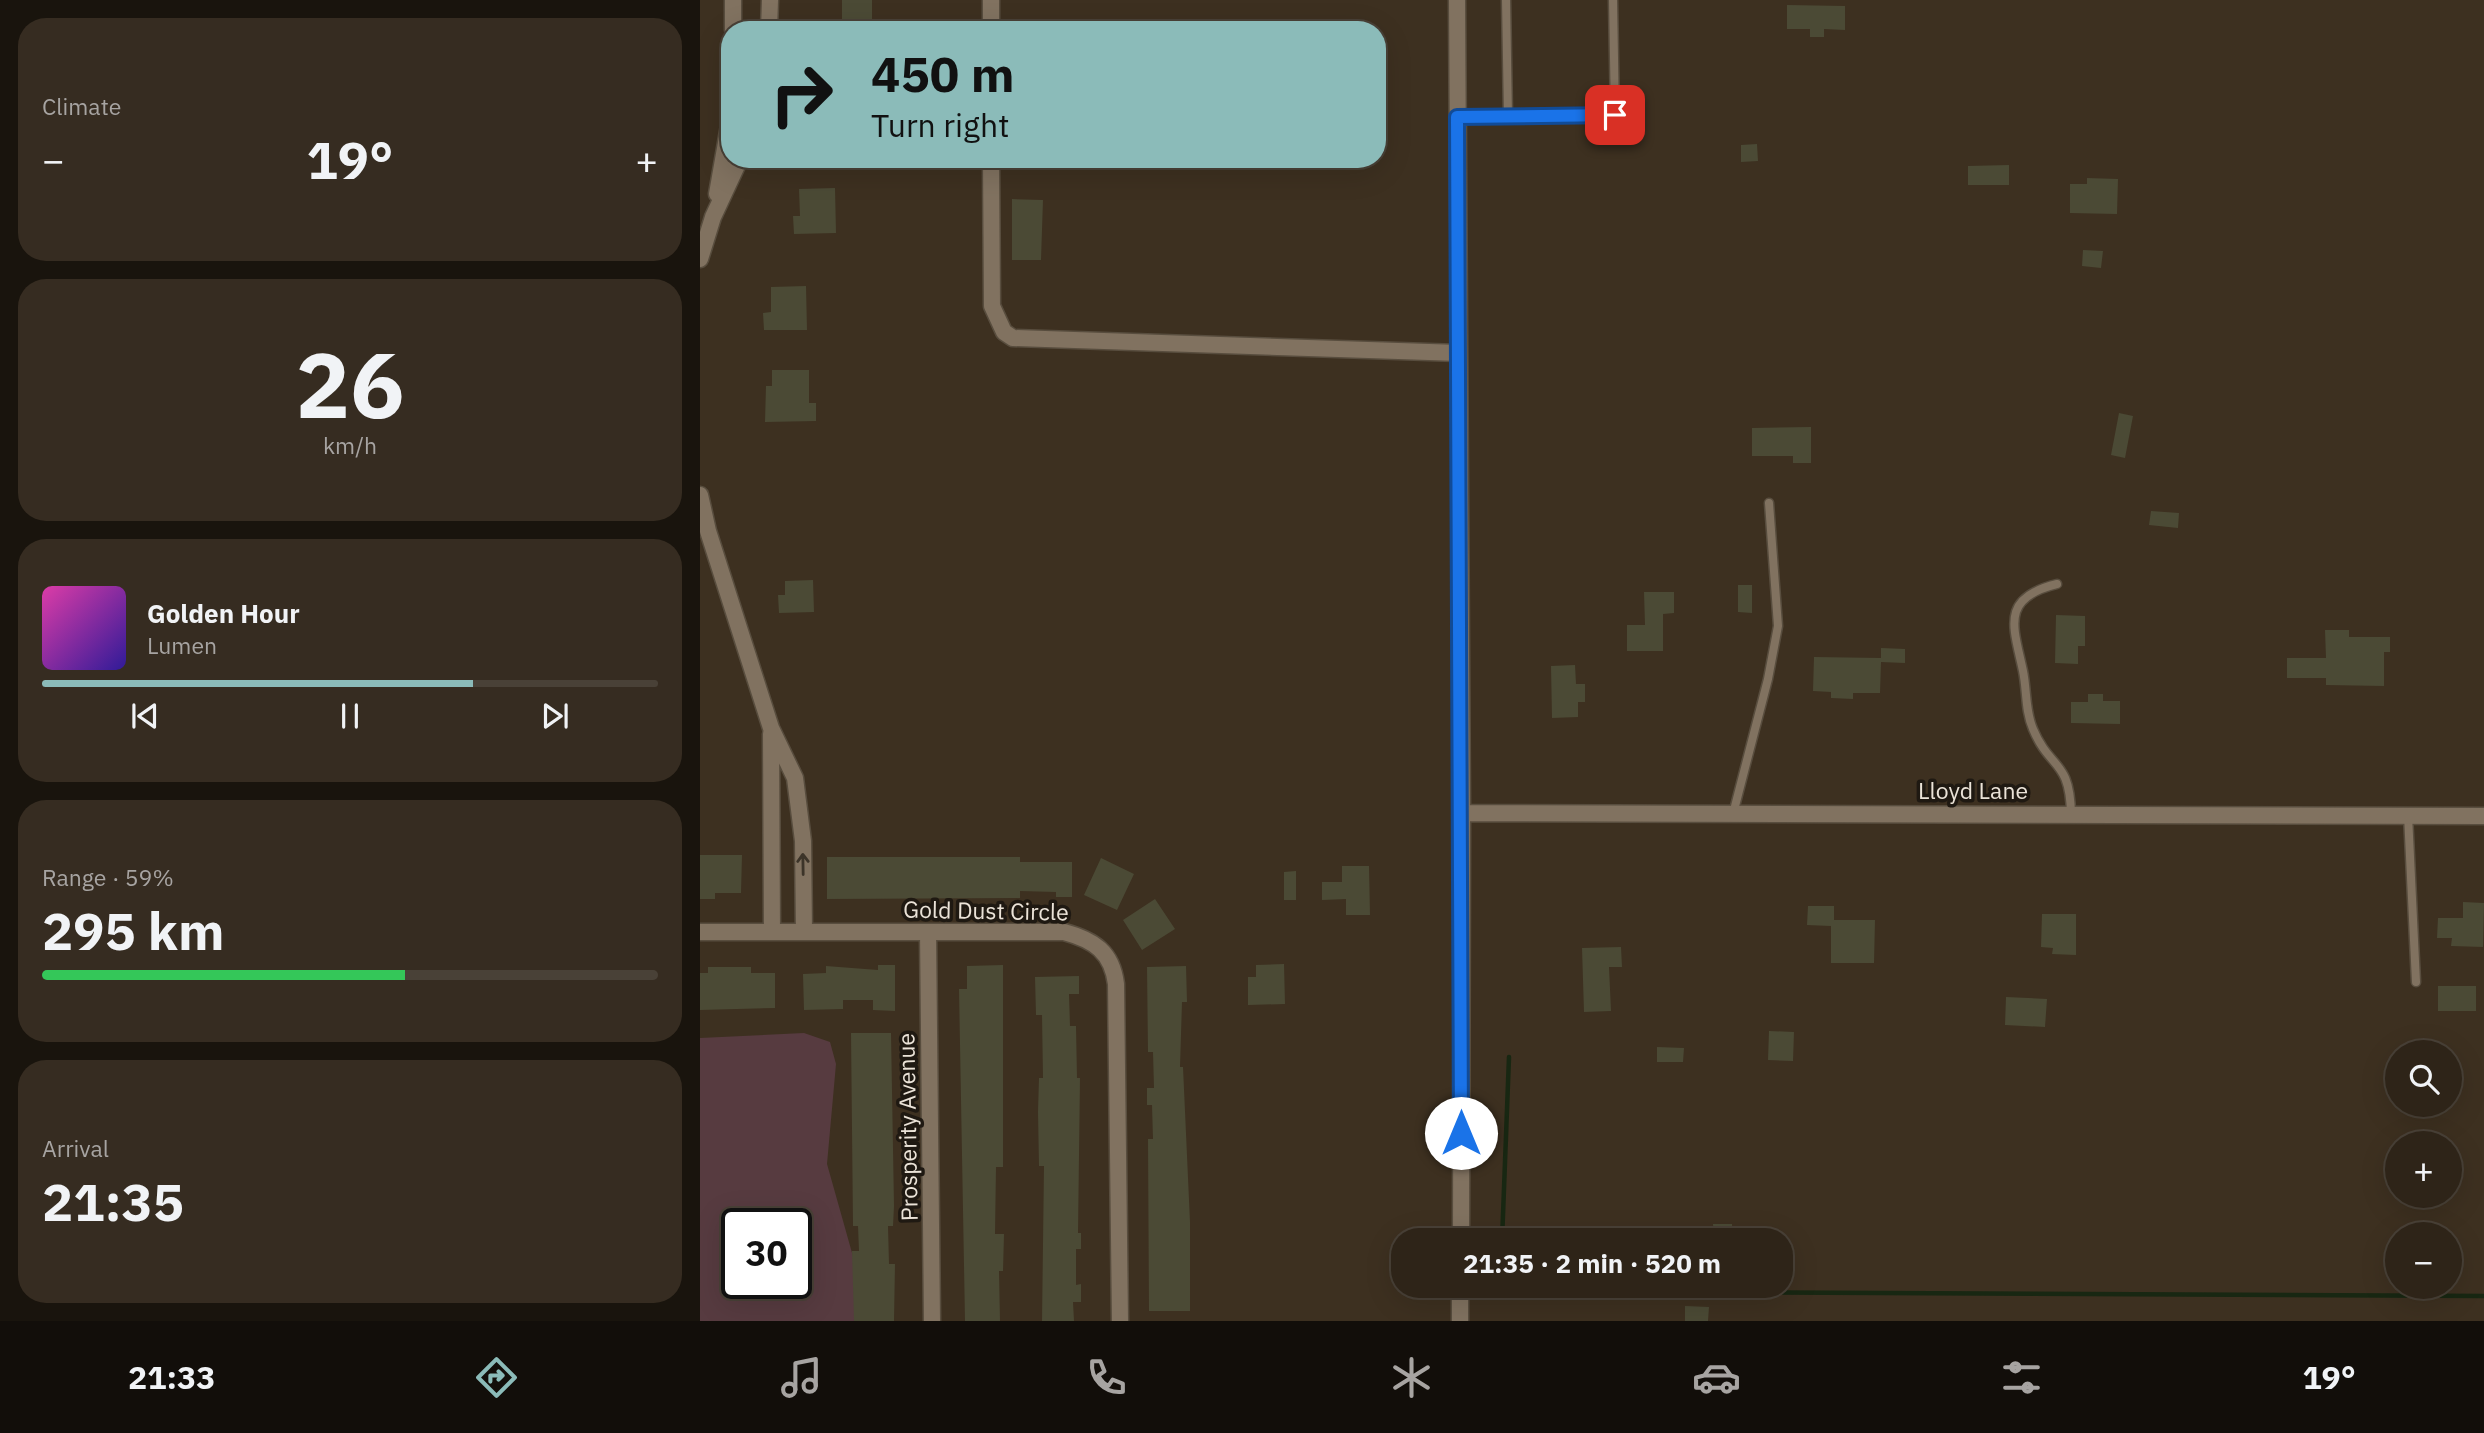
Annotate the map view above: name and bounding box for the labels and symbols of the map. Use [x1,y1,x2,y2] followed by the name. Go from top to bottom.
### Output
[1585,85,1645,145] pin
[1918,775,2028,805] street label: Lloyd Lane
[797,853,810,876] one-way arrow
[903,894,1069,926] street label: Gold Dust Circle
[890,1033,924,1221] street label: Prosperity Avenue
[1424,1096,1498,1170] position arrow
[721,1208,812,1299] speed limit sign: 30

